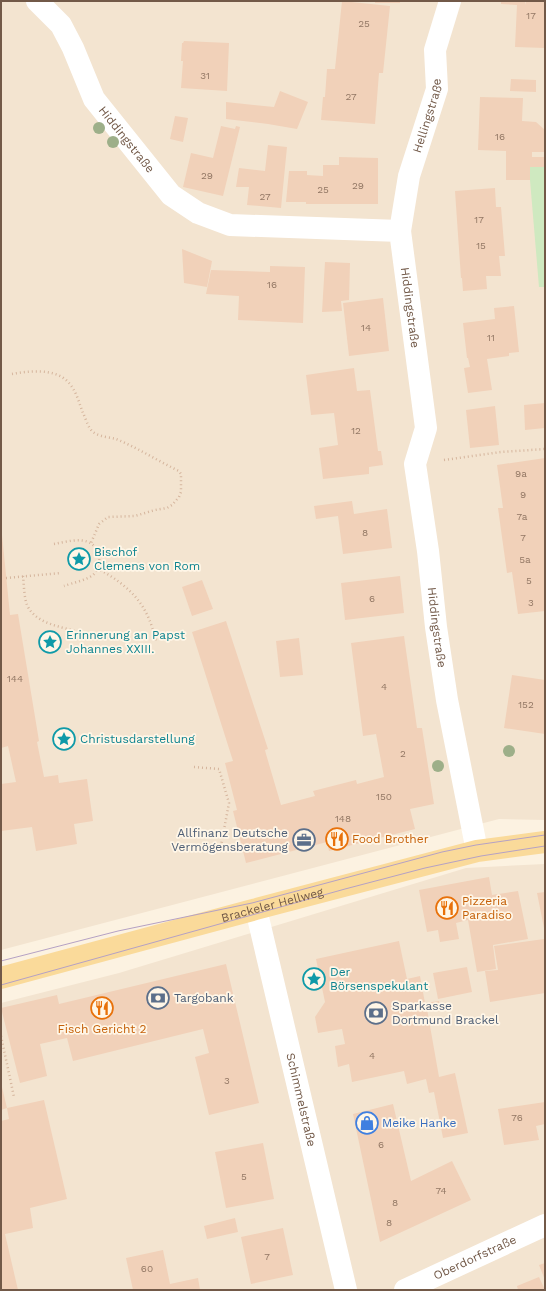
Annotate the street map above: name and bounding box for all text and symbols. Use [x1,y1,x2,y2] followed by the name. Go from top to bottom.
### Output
[526,10,536,21] house number: 17
[358,18,370,29] house number: 25
[200,70,210,81] house number: 31
[410,78,445,155] street label: Hellingstraße
[345,91,357,102] house number: 27
[96,103,157,176] street label: Hiddingstraße
[495,131,505,142] house number: 16
[201,170,213,181] house number: 29
[352,180,364,191] house number: 29
[317,184,329,195] house number: 25
[259,191,271,202] house number: 27
[474,214,484,225] house number: 17
[476,240,486,251] house number: 15
[398,266,422,349] street label: Hiddingstraße
[267,279,277,290] house number: 16
[361,322,371,333] house number: 14
[487,332,495,343] house number: 11
[351,425,361,436] house number: 12
[515,468,527,479] house number: 9a
[520,489,526,500] house number: 9
[517,511,528,522] house number: 7a
[362,527,368,538] house number: 8
[520,532,526,543] house number: 7
[94,545,200,573] place label: Bischof Clemens von Rom
[66,546,92,572] place icon: Bischof Clemens von Rom
[519,554,531,565] house number: 5a
[526,575,532,586] house number: 5
[425,586,449,669] street label: Hiddingstraße
[369,593,375,604] house number: 6
[528,597,534,608] house number: 3
[66,628,185,656] place label: Erinnerung an Papst Johannes XXIII.
[37,629,63,655] place icon: Erinnerung an Papst Johannes XXIII.
[7,673,23,684] house number: 144
[381,681,387,692] house number: 4
[518,699,534,710] house number: 152
[51,726,77,752] place icon: Christusdarstellung
[80,732,195,746] place label: Christusdarstellung
[400,748,406,759] house number: 2
[376,791,392,802] house number: 150
[335,813,351,824] house number: 148
[171,826,289,854] place label: Allfinanz Deutsche Vermögensberatung
[324,826,350,852] restaurant icon: Food Brother
[291,827,317,853] office icon: Allfinanz Deutsche Vermögensberatung
[352,832,429,846] place label: Food Brother
[220,884,325,925] street label: Brackeler Hellweg
[462,894,512,922] place label: Pizzeria Paradiso
[434,895,460,921] restaurant icon: Pizzeria Paradiso
[330,965,428,993] place label: Der Börsenspekulant
[301,966,327,992] place icon: Der Börsenspekulant
[145,985,171,1011] bank icon: Targobank
[174,991,234,1005] place label: Targobank
[89,995,115,1021] restaurant icon: Fisch Gericht 2
[392,999,499,1027] place label: Sparkasse Dortmund Brackel
[363,1000,389,1026] bank icon: Sparkasse Dortmund Brackel
[58,1022,146,1036] place label: Fisch Gericht 2
[369,1050,375,1061] house number: 4
[283,1052,319,1148] street label: Schimmelstraße
[224,1075,230,1086] house number: 3
[354,1110,380,1136] shop icon: Meike Hanke
[511,1112,523,1123] house number: 76
[382,1116,456,1130] place label: Meike Hanke
[378,1139,384,1150] house number: 6
[241,1171,247,1182] house number: 5
[435,1185,447,1196] house number: 74
[392,1197,398,1208] house number: 8
[386,1217,392,1228] house number: 8
[431,1232,519,1283] street label: Oberdorfstraße
[264,1251,270,1262] house number: 7
[141,1263,153,1274] house number: 60

